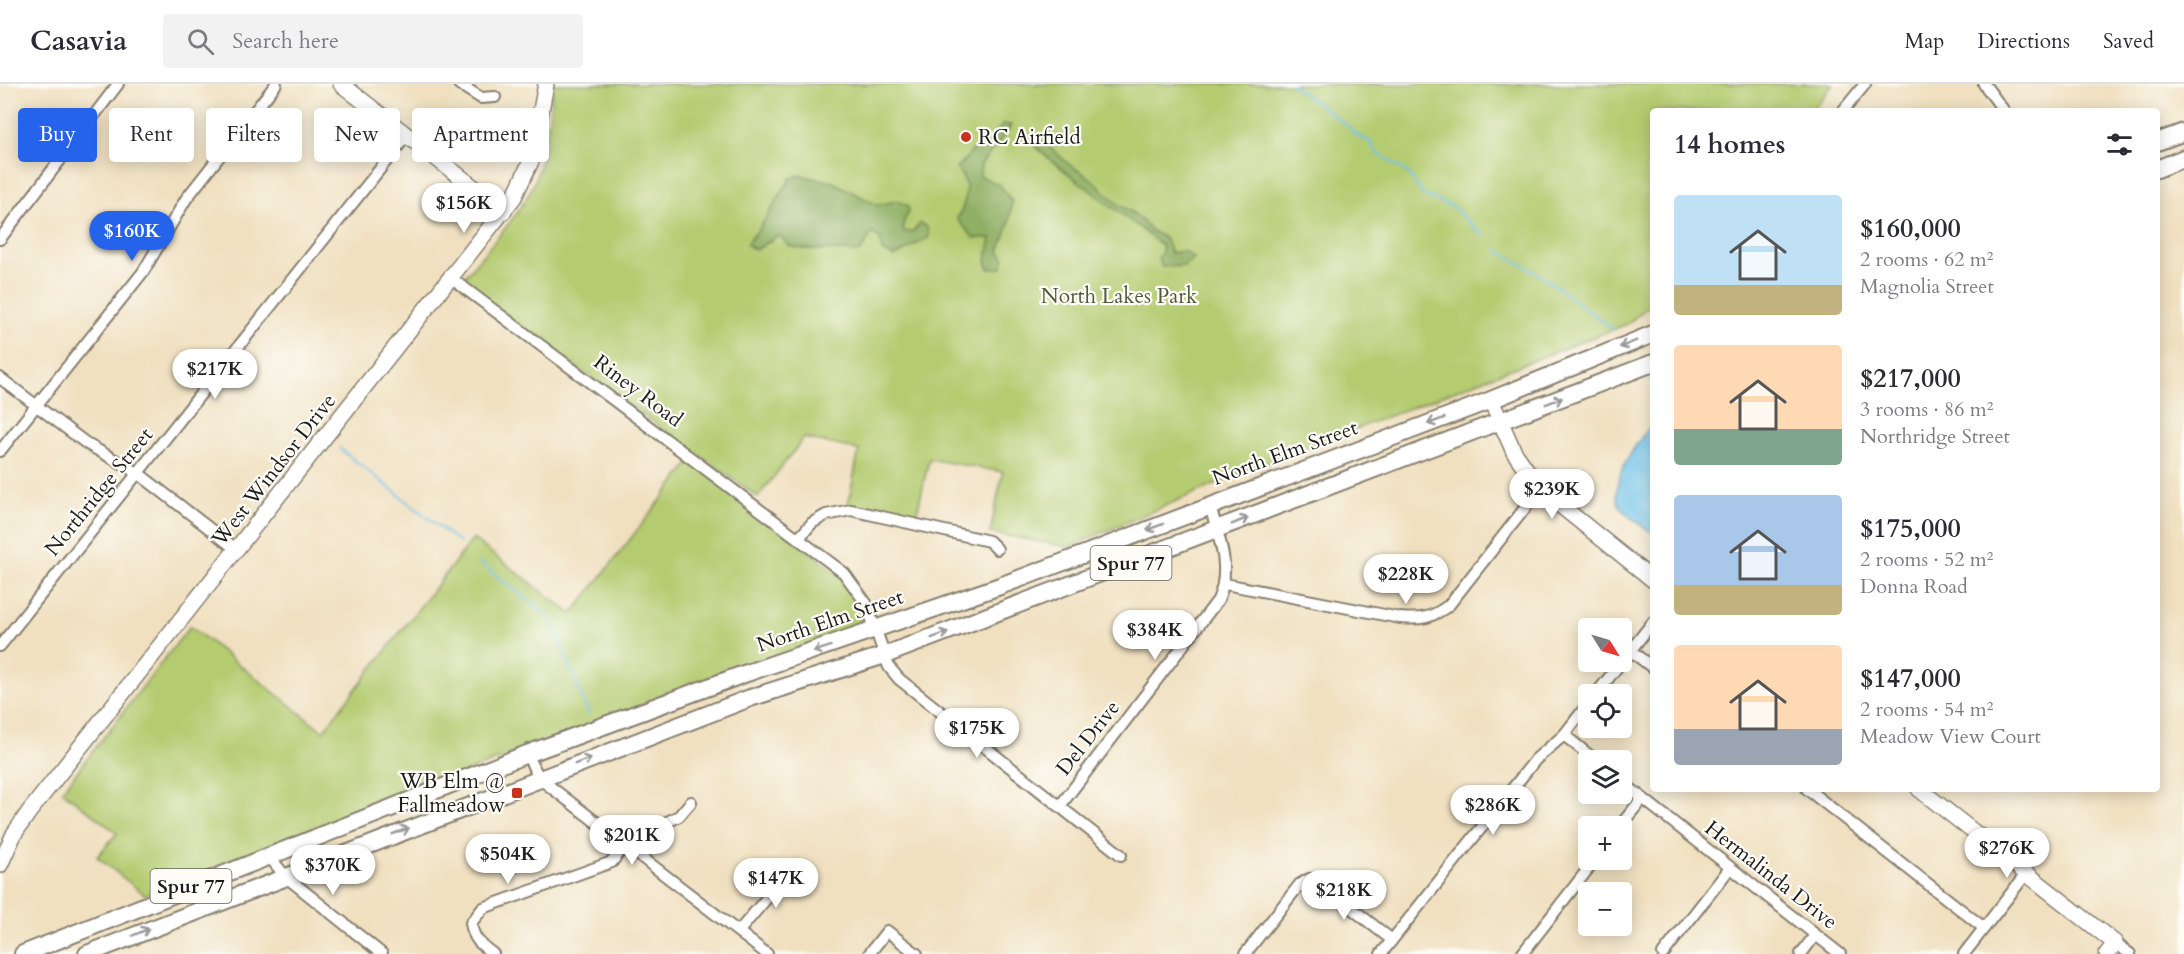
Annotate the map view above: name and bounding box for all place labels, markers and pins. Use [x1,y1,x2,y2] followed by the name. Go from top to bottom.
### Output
[978,123,1081,152] place label: RC Airfield
[959,130,973,144] marker: RC Airfield
[422,183,506,234] pin: $156K
[90,211,174,262] pin: $160K
[173,349,257,400] pin: $217K
[1510,469,1594,520] pin: $239K
[1364,554,1448,605] pin: $228K
[1113,610,1197,661] pin: $384K
[935,708,1019,759] pin: $175K
[398,767,505,820] place label: WB Elm @ Fallmeadow
[1451,785,1535,836] pin: $286K
[510,786,524,800] marker: WB Elm @ Fallmeadow
[590,815,674,866] pin: $201K
[1965,828,2049,879] pin: $276K
[466,834,550,885] pin: $504K
[291,845,375,896] pin: $370K
[734,858,818,909] pin: $147K
[1302,870,1386,921] pin: $218K

